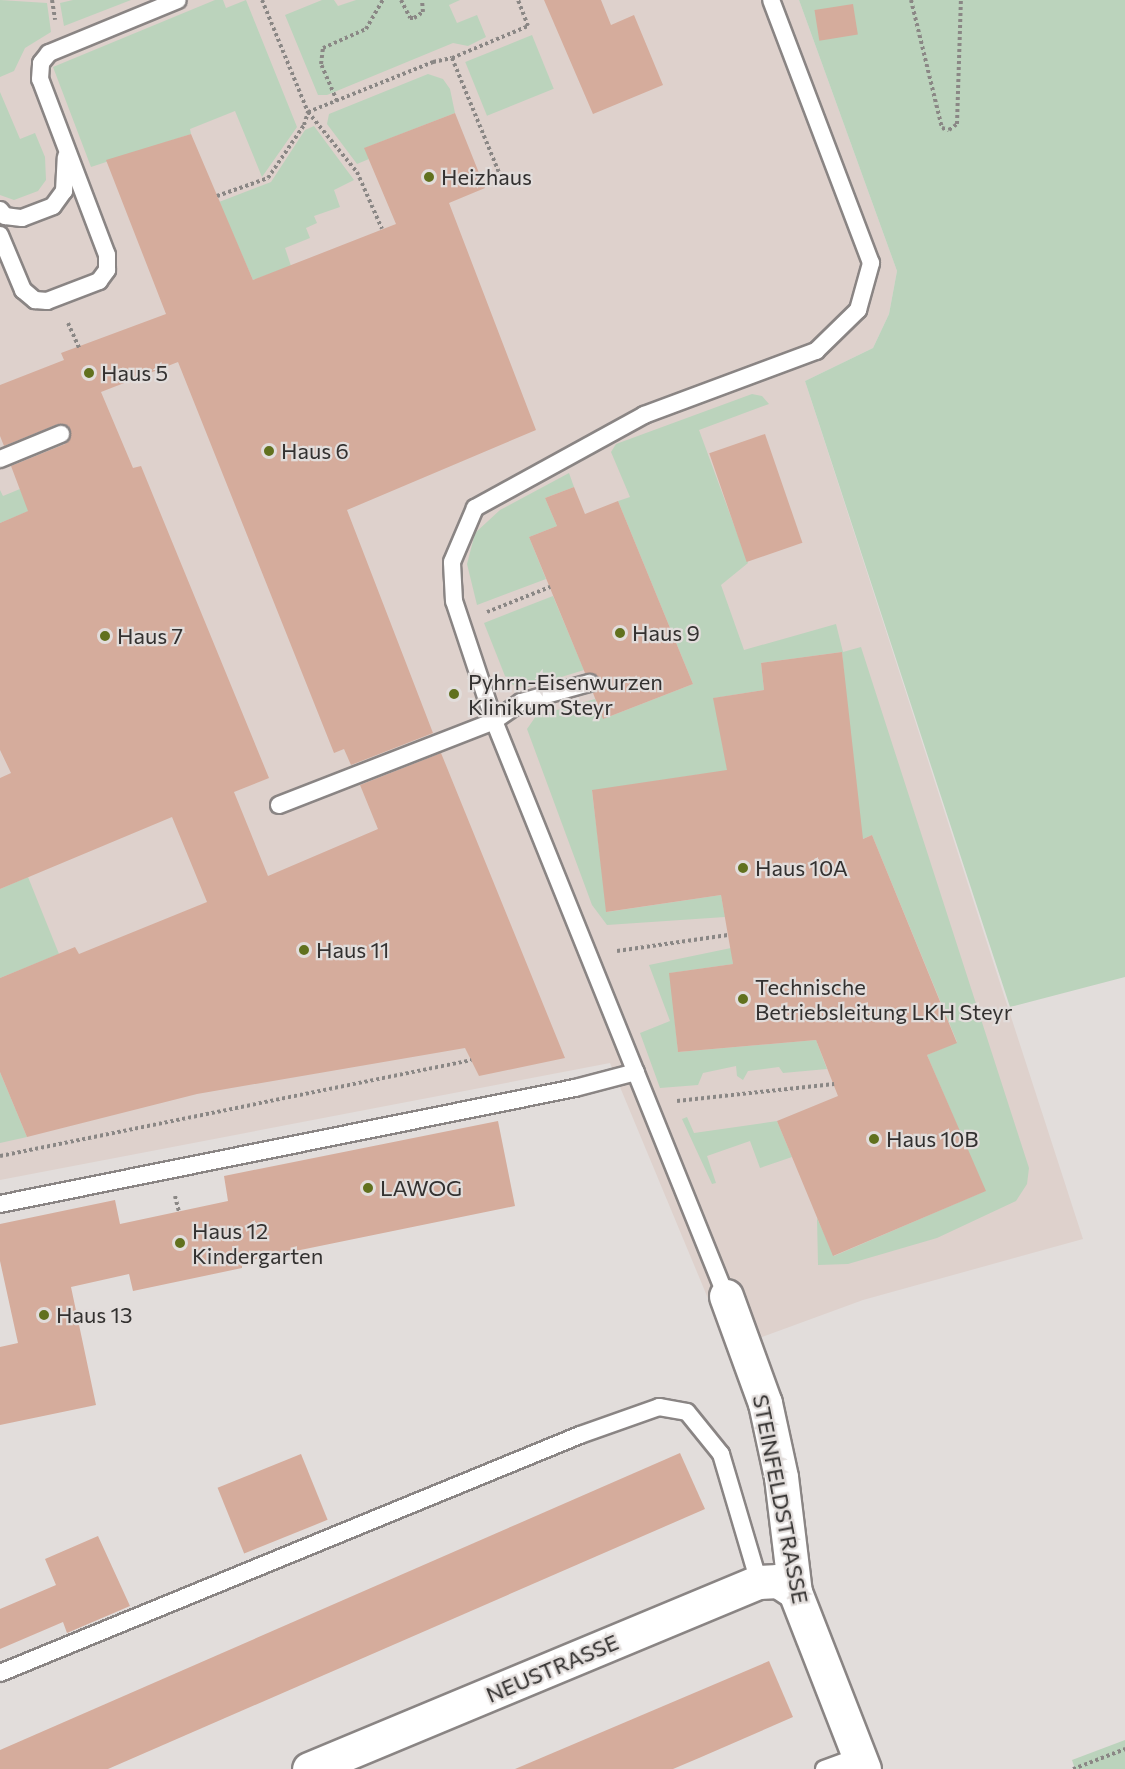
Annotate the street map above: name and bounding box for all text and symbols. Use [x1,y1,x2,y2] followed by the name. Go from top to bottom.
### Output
[441,164,532,190] place label: Heizhaus
[422,170,436,184] marker: Heizhaus
[101,360,168,386] place label: Haus 5
[82,366,96,380] marker: Haus 5
[281,438,349,464] place label: Haus 6
[262,444,276,458] marker: Haus 6
[632,620,700,646] place label: Haus 9
[117,623,183,649] place label: Haus 7
[613,626,627,640] marker: Haus 9
[98,629,112,643] marker: Haus 7
[468,668,663,720] place label: Pyhrn-Eisenwurzen Klinikum Steyr
[445,685,463,703] marker: Pyhrn-Eisenwurzen Klinikum Steyr
[755,855,848,881] place label: Haus 10A
[736,861,750,875] marker: Haus 10A
[316,937,389,963] place label: Haus 11
[297,943,311,957] marker: Haus 11
[755,973,1013,1024] place label: Technische Betriebsleitung LKH Steyr
[736,992,750,1006] marker: Technische Betriebsleitung LKH Steyr
[886,1126,978,1152] place label: Haus 10B
[867,1132,881,1146] marker: Haus 10B
[380,1175,462,1201] place label: LAWOG
[361,1181,375,1195] marker: LAWOG
[192,1217,323,1268] place label: Haus 12 Kindergarten
[173,1236,187,1250] marker: Haus 12 Kindergarten
[56,1302,132,1328] place label: Haus 13
[37,1308,51,1322] marker: Haus 13
[748,1392,814,1606] street label: STEINFELDSTRASSE
[482,1628,622,1708] street label: NEUSTRASSE

